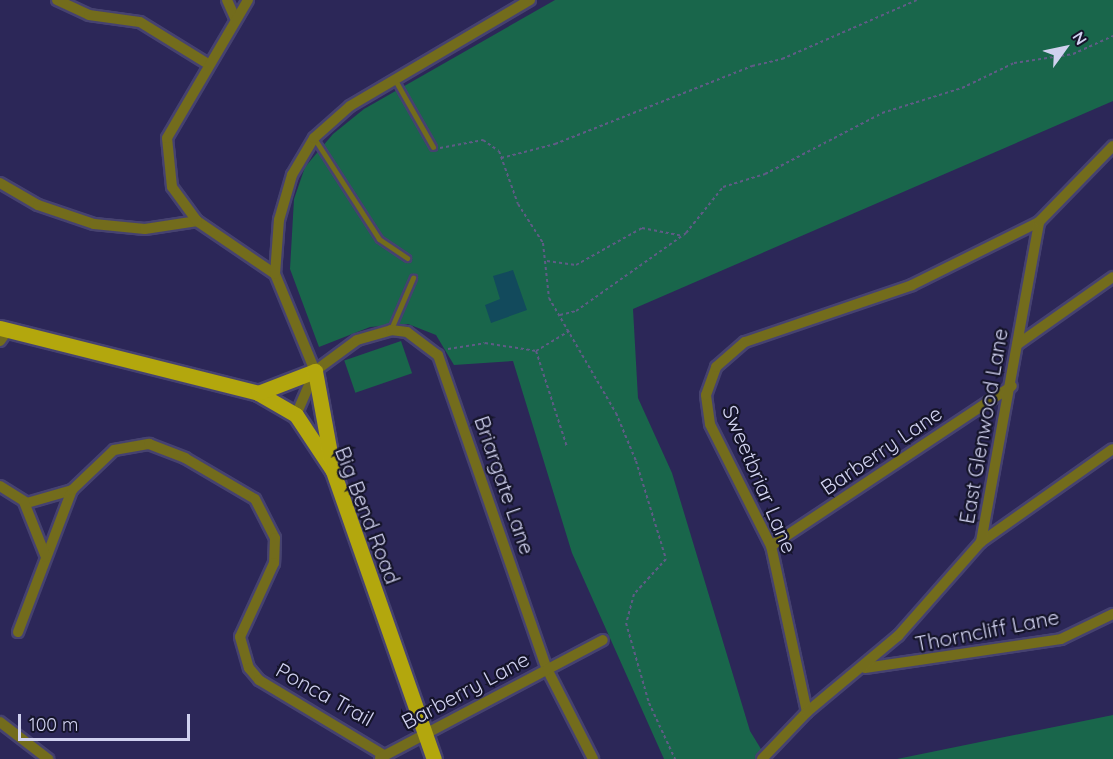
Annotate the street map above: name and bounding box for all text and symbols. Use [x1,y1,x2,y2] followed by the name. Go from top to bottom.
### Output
[1035,18,1095,78] north arrow
[1069,28,1092,49] text: N
[953,326,1013,526] street label: East Glenwood Lane
[816,400,946,500] street label: Barberry Lane
[717,401,803,557] street label: Sweetbriar Lane
[469,412,541,558] street label: Briargate Lane
[330,443,406,587] street label: Big Bend Road
[913,604,1061,656] street label: Thorncliff Lane
[397,646,533,734] street label: Barberry Lane
[272,657,378,731] street label: Ponca Trail
[21,702,194,740] scale bar
[29,713,78,736] text: 100 m

